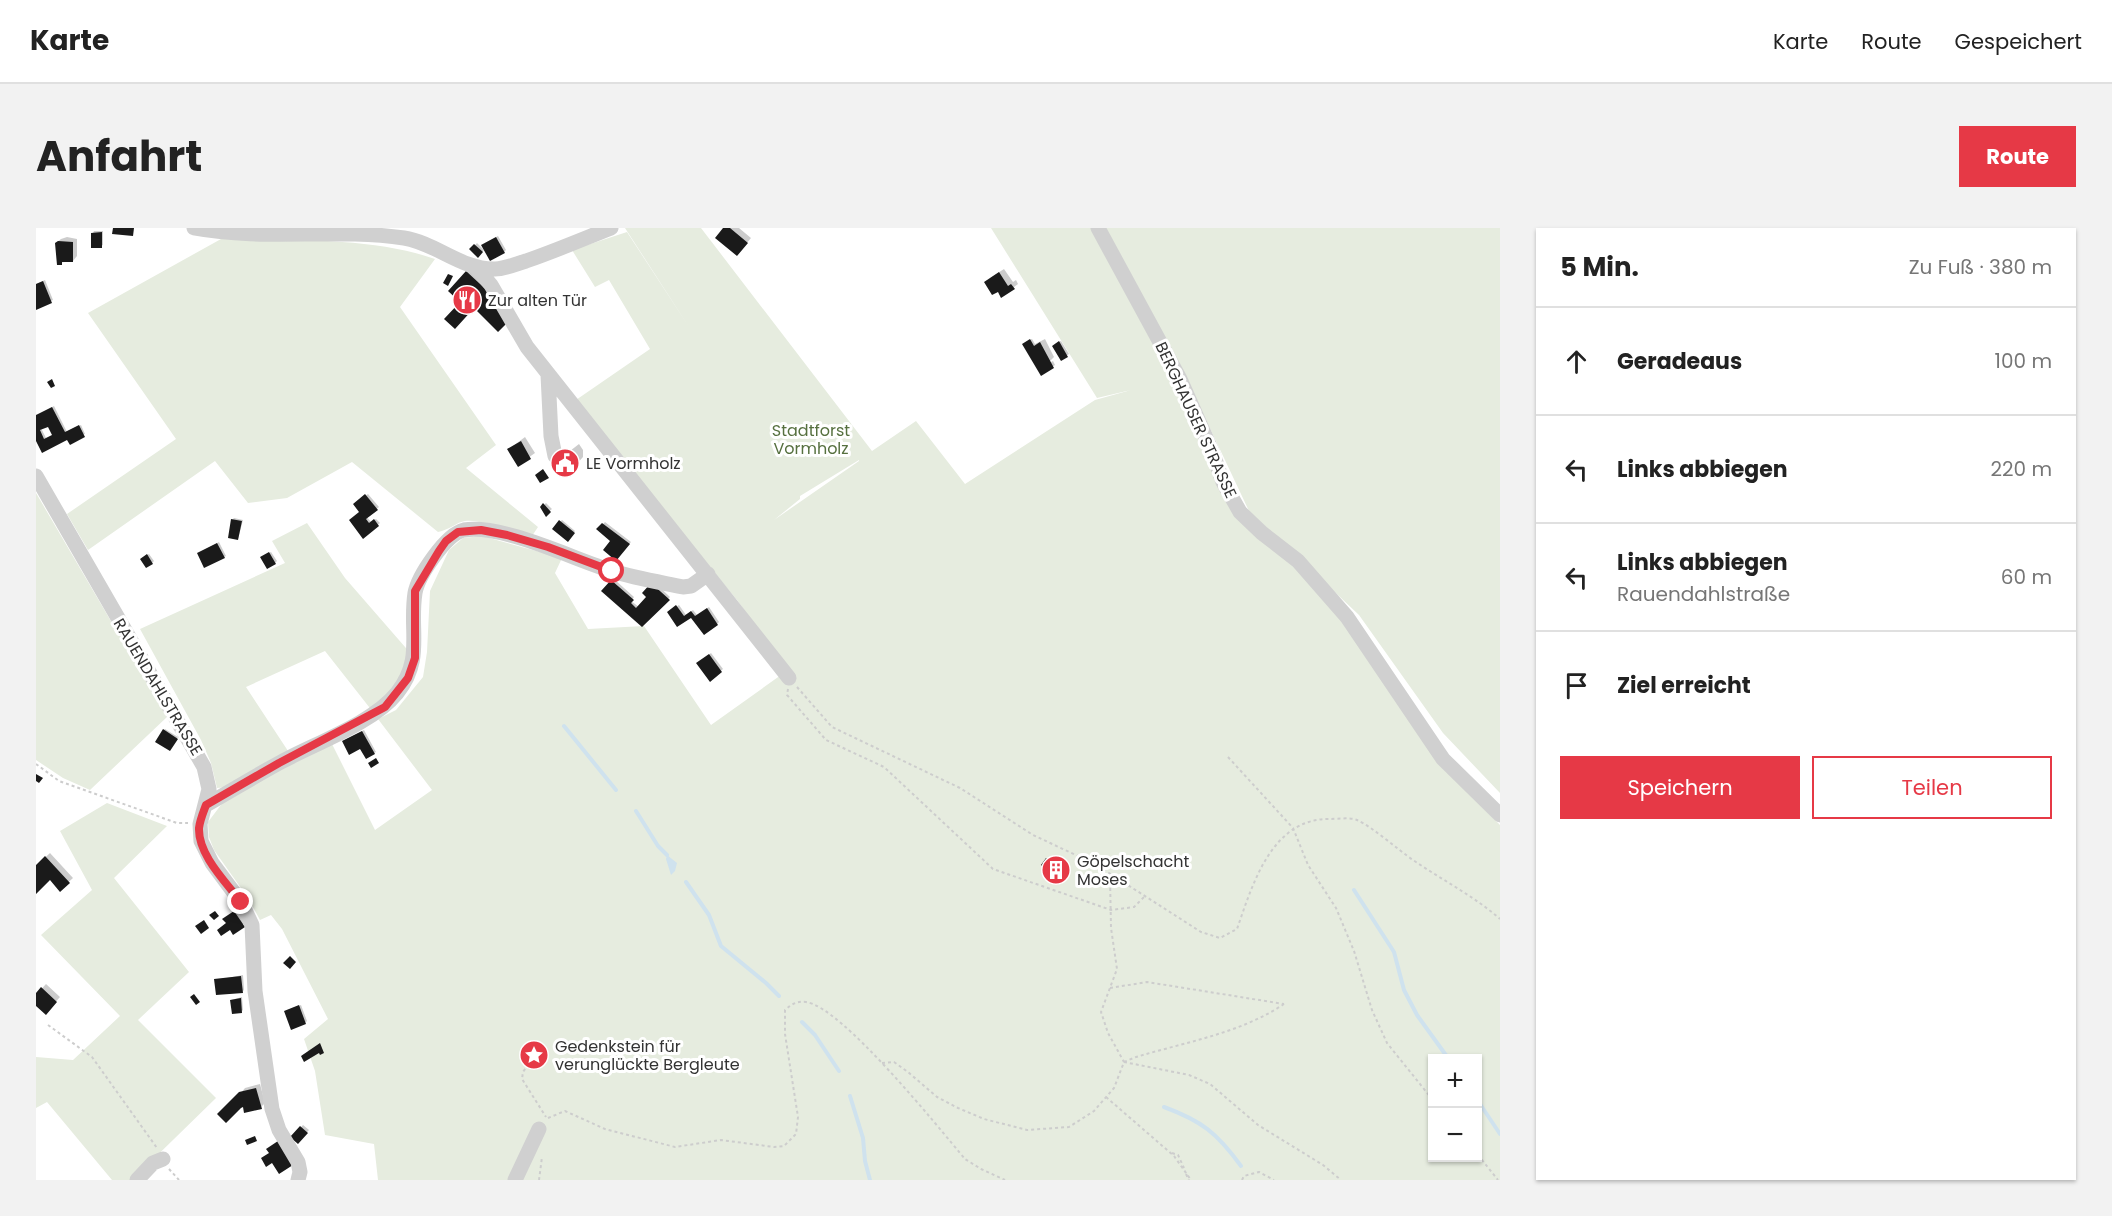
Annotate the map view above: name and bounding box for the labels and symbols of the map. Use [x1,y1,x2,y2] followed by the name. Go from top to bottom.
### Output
[451,284,483,316] restaurant icon: Zur alten Tür
[488,289,587,312] place label: Zur alten Tür
[1150,338,1242,502] street label: BERGHAUSER STRASSE
[772,419,850,460] park label: Stadtforst Vormholz
[549,447,581,479] public building icon: LE Vormholz
[586,452,681,475] place label: LE Vormholz
[598,557,624,583] route start
[108,614,208,760] street label: RAUENDAHLSTRASSE
[1077,850,1189,891] place label: Göpelschacht Moses
[1040,854,1072,886] building icon: Göpelschacht Moses
[227,888,253,914] route end
[555,1035,740,1076] place label: Gedenkstein für verunglückte Bergleute
[518,1039,550,1071] place icon: Gedenkstein für verunglückte Bergleute

